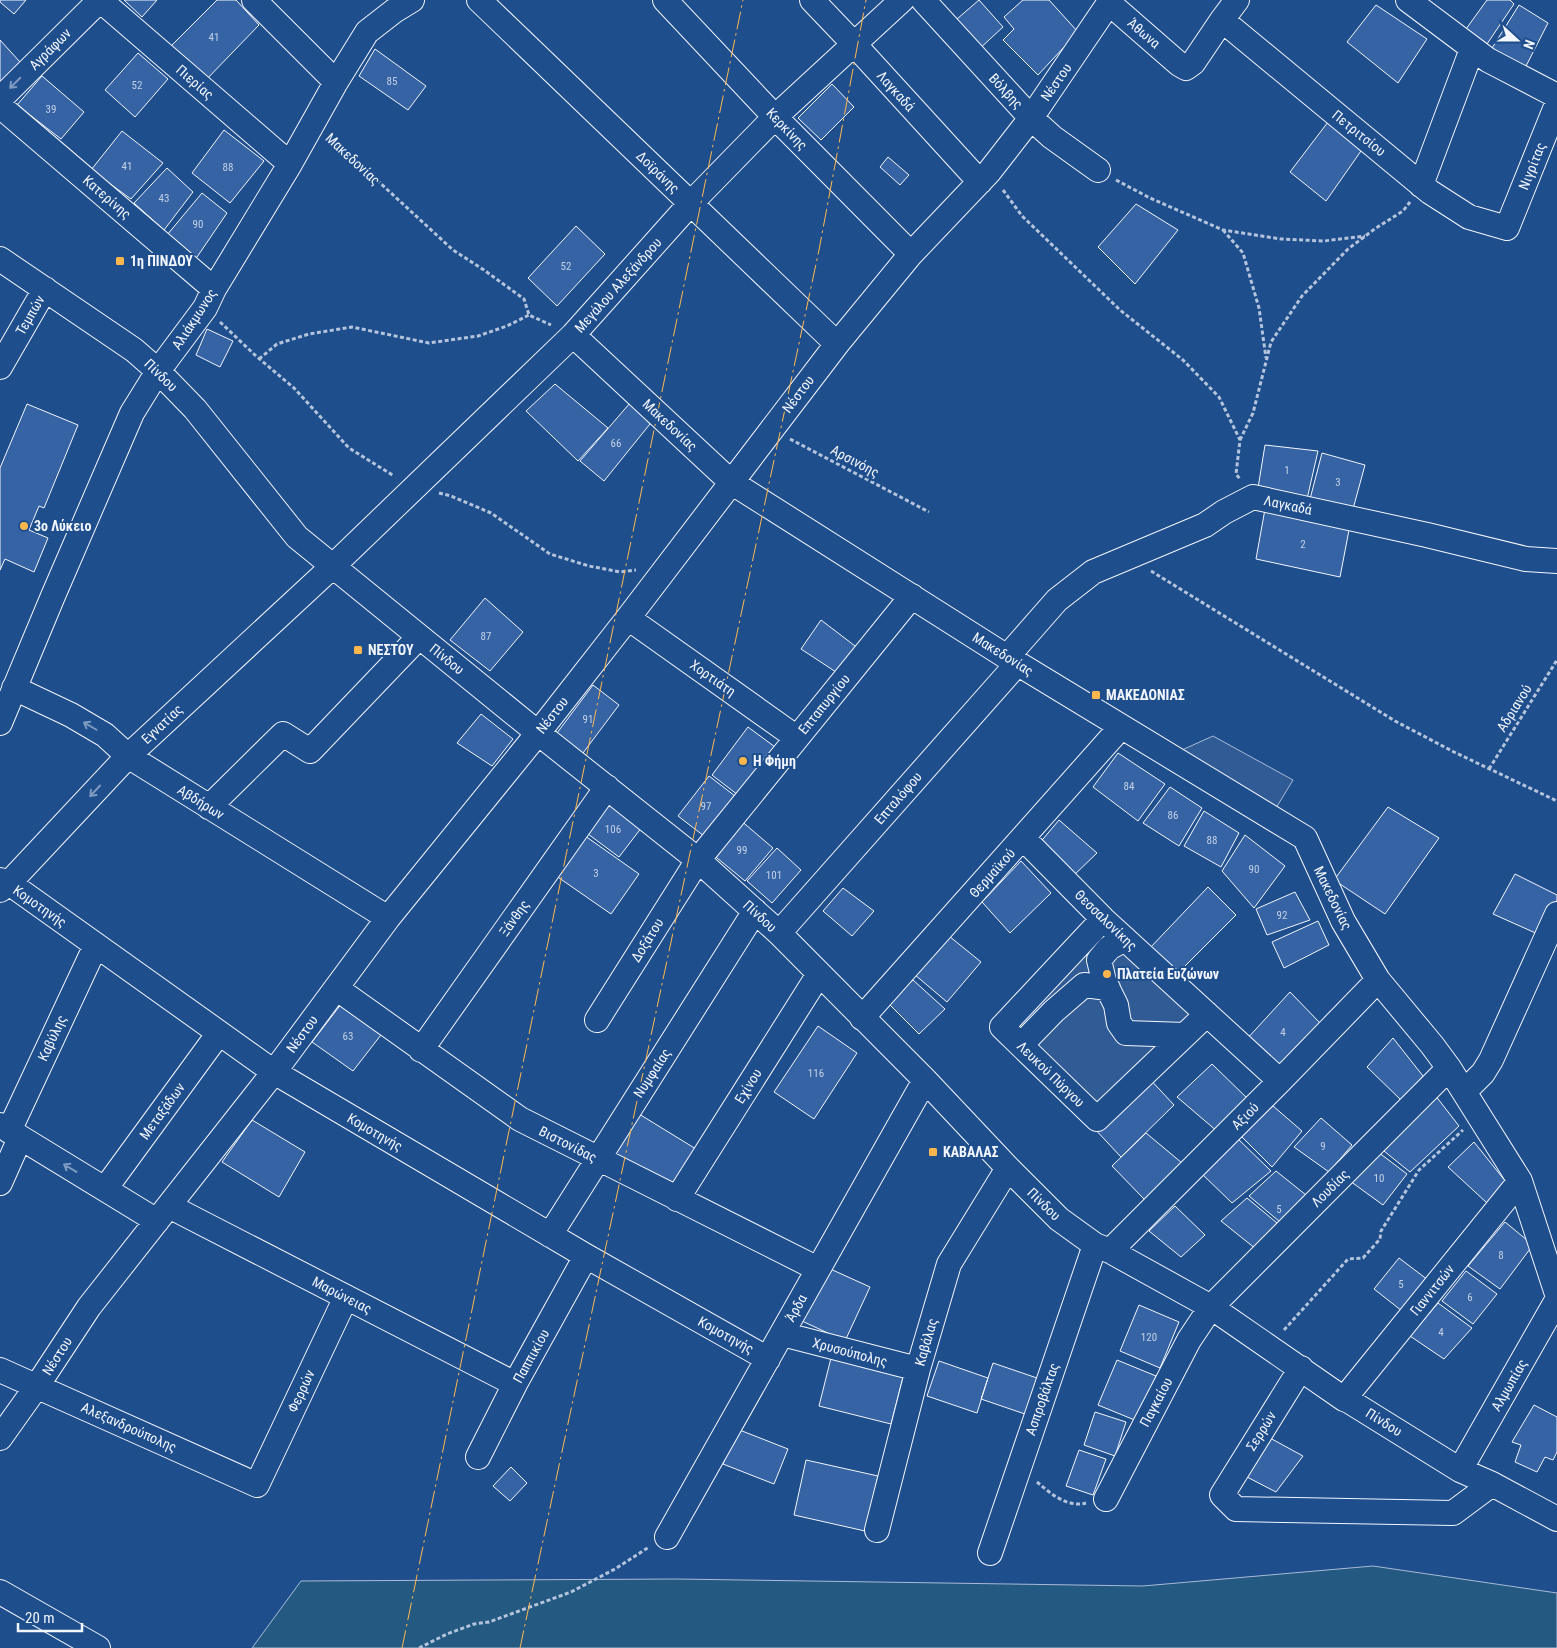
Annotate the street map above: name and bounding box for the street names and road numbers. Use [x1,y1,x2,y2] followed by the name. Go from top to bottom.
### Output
[1125,15,1164,51] street label: Άθωνα
[26,25,75,74] street label: Αγράφων
[1037,60,1075,104] street label: Νέστου
[173,61,217,103] street label: Πιερίας
[874,67,918,115] street label: Λαγκαδά
[986,70,1026,112] street label: Βόλβης
[763,105,811,153] street label: Κερκίνης
[1329,107,1389,159] street label: Πετριτσίου
[322,130,384,188] street label: Μακεδονίας
[1515,140,1549,192] street label: Νιγρίτας
[633,148,683,196] street label: Δοϊράνης
[80,172,134,222] street label: Κατερίνης
[571,234,665,336] street label: Μεγάλου Αλεξάνδρου
[168,286,220,352] street label: Αλιάκμωνος
[12,292,48,338] street label: Τεμπών
[141,356,181,395] street label: Πίνδου
[779,372,817,416] street label: Νέστου
[639,396,701,454] street label: Μακεδονίας
[828,442,882,480] street label: Αρσινόης
[1262,492,1314,518] street label: Λαγκαδά
[970,629,1036,679] street label: Μακεδονίας
[427,640,468,678] street label: Πίνδου
[687,656,739,700] street label: Χορτιάτη
[795,671,853,737] street label: Επταπυργίου
[1493,681,1535,735] street label: Αδριανού
[533,693,572,737] street label: Νέστου
[138,701,186,747] street label: Εγνατίας
[871,768,926,828] street label: Επταλόφου
[175,781,227,823] street label: Αβδήρων
[966,845,1018,901] street label: Θερμαϊκού
[1311,864,1355,932] street label: Μακεδονίας
[10,882,70,930] street label: Κομοτηνής
[1072,886,1140,954] street label: Θεσσαλονίκης
[496,897,532,939] street label: Ξάνθης
[740,897,780,935] street label: Πίνδου
[627,915,667,965] street label: Δοξάτου
[283,1012,321,1056] street label: Νέστου
[34,1013,70,1063] street label: Καβύλης
[1014,1038,1088,1110] street label: Λευκού Πύργου
[630,1045,675,1101] street label: Νυμφαίας
[731,1066,765,1106] street label: Εχίνου
[136,1080,188,1142] street label: Μεταξάδων
[1228,1099,1262,1133] street label: Αξιού
[344,1110,406,1154] street label: Κομοτηνής
[536,1123,600,1165] street label: Βιστονίδας
[1308,1166,1352,1210] street label: Λουδίας
[1024,1185,1064,1224] street label: Πίνδου
[1407,1261,1457,1319] street label: Γιαννιτσών
[310,1273,374,1317] street label: Μαρώνειας
[782,1291,810,1325] street label: Άρδα
[695,1313,757,1357] street label: Κομοτηνής
[912,1316,940,1368] street label: Καβάλας
[510,1326,552,1386] street label: Παππικίου
[39,1334,75,1378] street label: Νέστου
[811,1334,889,1370] street label: Χρυσούπολης
[1488,1356,1530,1414] street label: Αλμωπίας
[1022,1361,1062,1437] street label: Ασπροβάλτας
[284,1367,318,1415] street label: Φερρών
[1136,1374,1176,1429] street label: Παγκαίου
[79,1399,179,1455] street label: Αλεξανδρούπολης
[1363,1405,1405,1439] street label: Πίνδου
[1243,1408,1279,1454] street label: Σερρών

